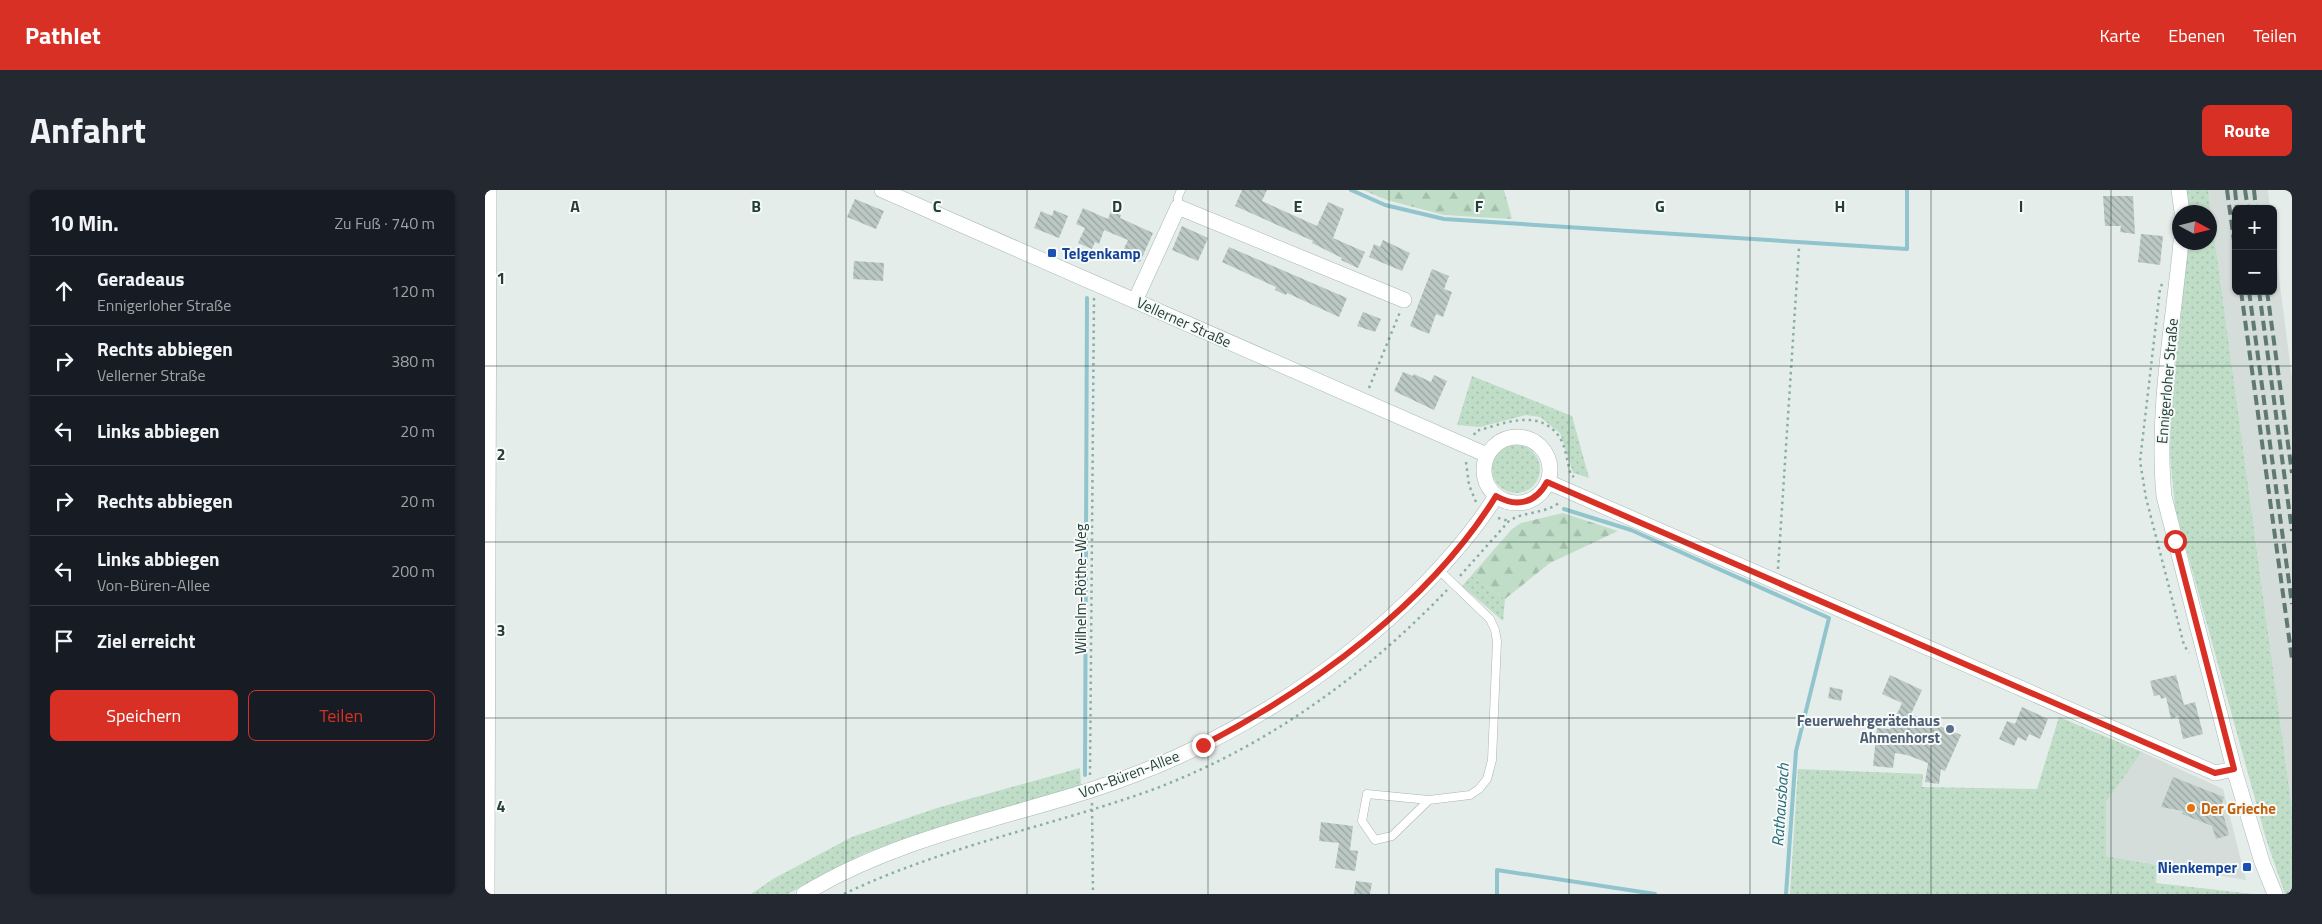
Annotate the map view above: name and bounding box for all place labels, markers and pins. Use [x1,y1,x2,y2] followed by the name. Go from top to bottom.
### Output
[1062,242,1141,265] place label: Telgenkamp
[1046,247,1058,259] marker: Telgenkamp
[1797,709,1941,749] place label: Feuerwehrgerätehaus Ahmenhorst
[1944,723,1956,735] marker: Feuerwehrgerätehaus Ahmenhorst
[2201,797,2276,820] place label: Der Grieche
[2185,802,2197,814] marker: Der Grieche
[2158,856,2237,879] place label: Nienkemper
[2241,861,2253,873] marker: Nienkemper

